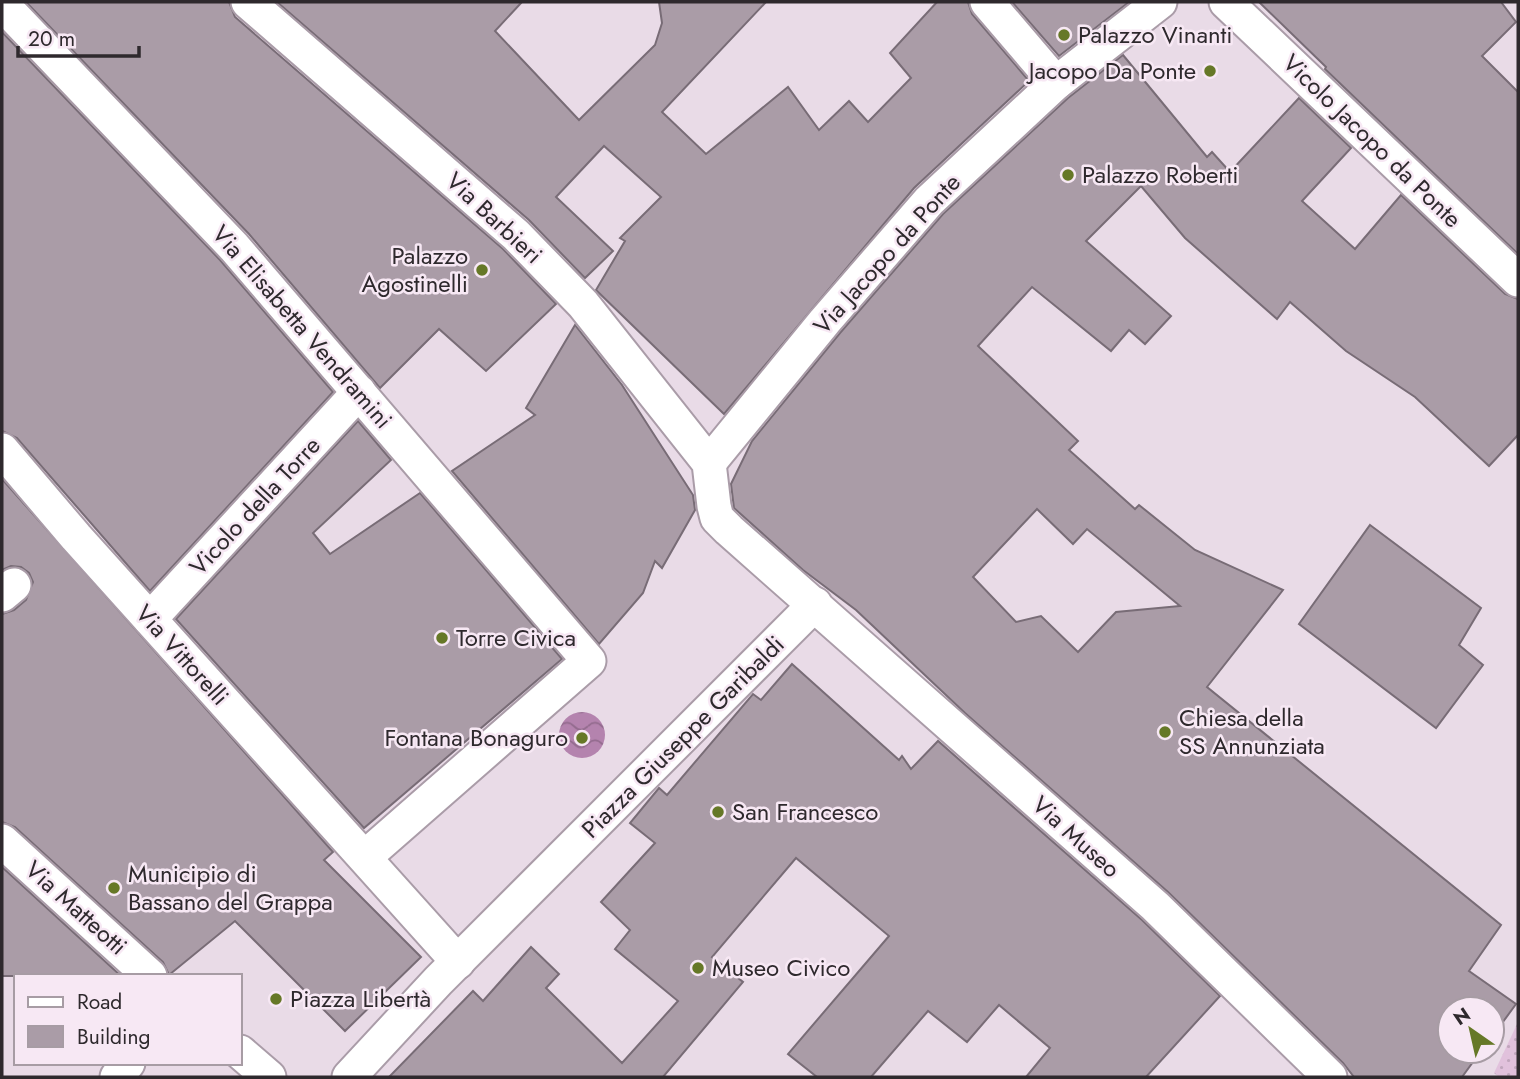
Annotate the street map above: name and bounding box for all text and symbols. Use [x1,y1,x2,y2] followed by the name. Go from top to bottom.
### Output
[18,14,138,58] scale bar
[1078,17,1233,52] place label: Palazzo Vinanti
[28,24,75,54] text: 20 m
[1056,27,1072,43] marker: Palazzo Vinanti
[1275,46,1470,236] street label: Vicolo Jacopo da Ponte
[1026,53,1196,88] place label: Jacopo Da Ponte
[1202,63,1218,79] marker: Jacopo Da Ponte
[1082,157,1239,192] place label: Palazzo Roberti
[438,164,550,272] street label: Via Barbieri
[805,166,968,342] street label: Via Jacopo da Ponte
[1060,167,1076,183] marker: Palazzo Roberti
[204,217,401,436] street label: Via Elisabetta Vendramini
[361,238,468,301] place label: Palazzo Agostinelli
[474,262,490,278] marker: Palazzo Agostinelli
[181,428,328,583] street label: Vicolo della Torre
[128,596,237,713] street label: Via Vittorelli
[456,620,576,655] place label: Torre Civica
[573,627,792,846] street label: Piazza Giuseppe Garibaldi
[434,630,450,646] marker: Torre Civica
[1179,700,1325,763] place label: Chiesa della SS Annunziata
[384,720,568,755] place label: Fontana Bonaguro
[1157,724,1173,740] marker: Chiesa della SS Annunziata
[574,730,590,746] marker: Fontana Bonaguro
[1024,787,1128,886] street label: Via Museo
[732,794,878,829] place label: San Francesco
[710,804,726,820] marker: San Francesco
[18,852,135,963] street label: Via Matteotti
[128,856,333,919] place label: Municipio di Bassano del Grappa
[106,880,122,896] marker: Municipio di Bassano del Grappa
[712,950,850,985] place label: Museo Civico
[690,960,706,976] marker: Museo Civico
[14,974,242,1065] legend
[290,981,431,1016] place label: Piazza Libertà
[77,987,122,1017] text: Road
[268,991,284,1007] marker: Piazza Libertà
[1436,995,1506,1065] north arrow
[1448,1001,1476,1032] text: N
[77,1022,150,1052] text: Building

